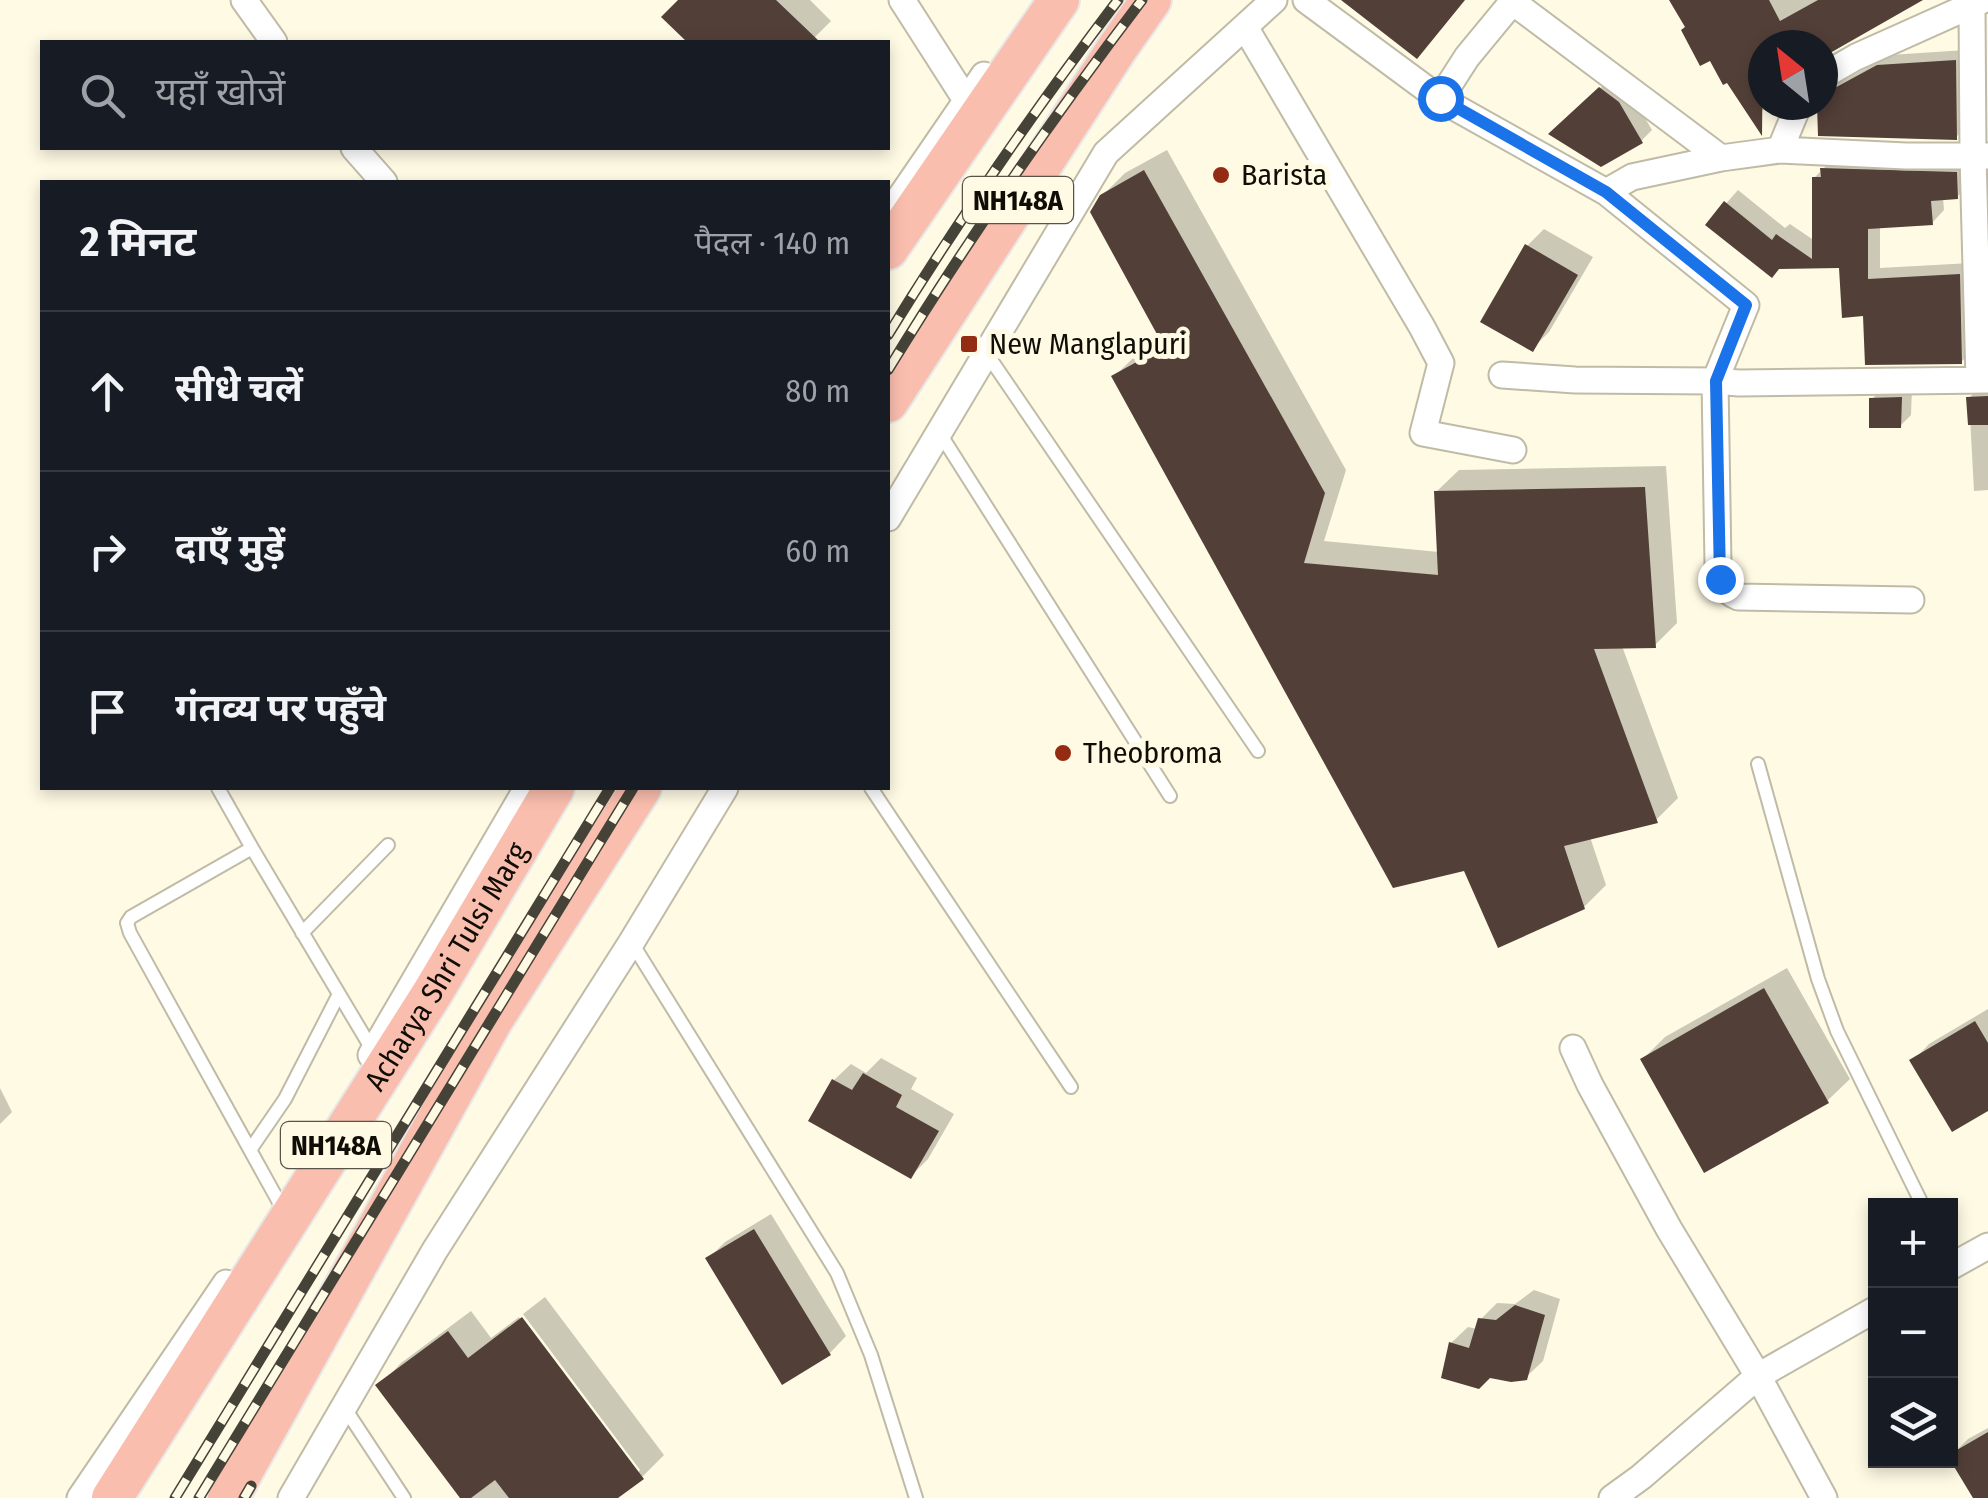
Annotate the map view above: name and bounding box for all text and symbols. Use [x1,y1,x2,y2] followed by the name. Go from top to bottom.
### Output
[1748,30,1838,120] north arrow
[40,40,890,150] search box
[75,68,130,123] icon: search
[155,69,285,115] text: यहाँ खोजें
[1418,76,1464,122] route start
[1241,157,1327,193] place label: Barista
[1210,164,1232,186] marker: Barista
[963,177,1073,223] road number: NH148A
[80,217,196,267] text: 2 मिनट
[695,224,850,262] text: पैदल · 140 m
[989,326,1187,362] place label: New Manglapuri
[958,333,980,355] marker: New Manglapuri
[80,364,135,419] icon: ahead
[175,365,303,411] text: सीधे चलें
[785,372,850,410] text: 80 m
[80,524,135,579] icon: right
[175,525,285,571] text: दाएँ मुड़ें
[785,532,850,570] text: 60 m
[1698,557,1744,603] route end
[80,684,135,739] icon: arrive
[175,685,386,731] text: गंतव्य पर पहुँचे
[1083,735,1222,771] place label: Theobroma
[1052,742,1074,764] marker: Theobroma
[357,835,536,1097] street label: Acharya Shri Tulsi Marg
[281,1122,391,1168] road number: NH148A
[1868,1198,1958,1468] map controls
[1868,1198,1958,1288] button: +
[1868,1288,1958,1378] button: −
[1868,1378,1958,1468] button: layers

